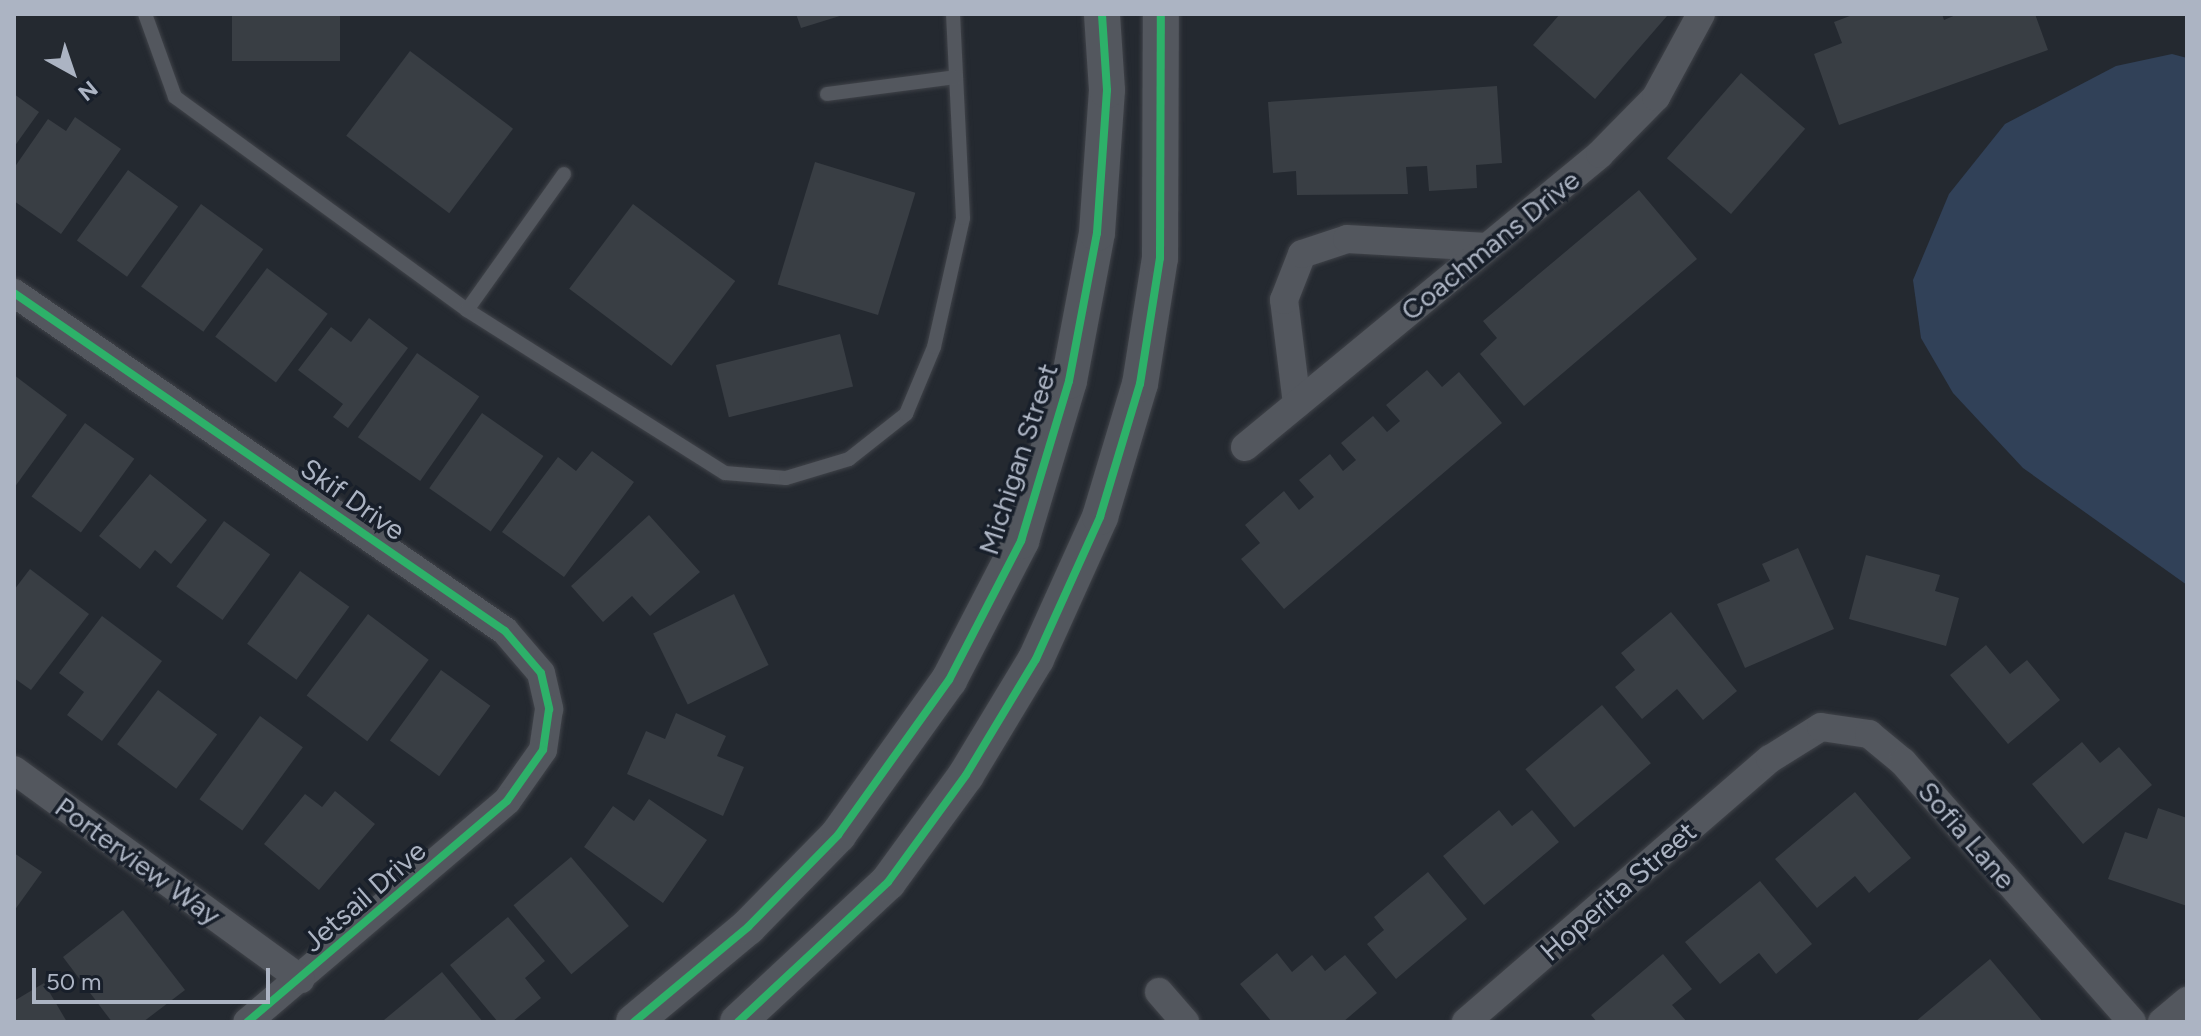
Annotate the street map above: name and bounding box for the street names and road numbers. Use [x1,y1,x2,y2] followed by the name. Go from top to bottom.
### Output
[1394,163,1586,327] street label: Coachmans Drive
[971,359,1065,559] street label: Michigan Street
[295,451,411,547] street label: Skif Drive
[1911,774,2023,896] street label: Sofia Lane
[49,790,227,932] street label: Porterview Way
[1533,814,1703,968] street label: Hoperita Street
[296,833,432,959] street label: Jetsail Drive

